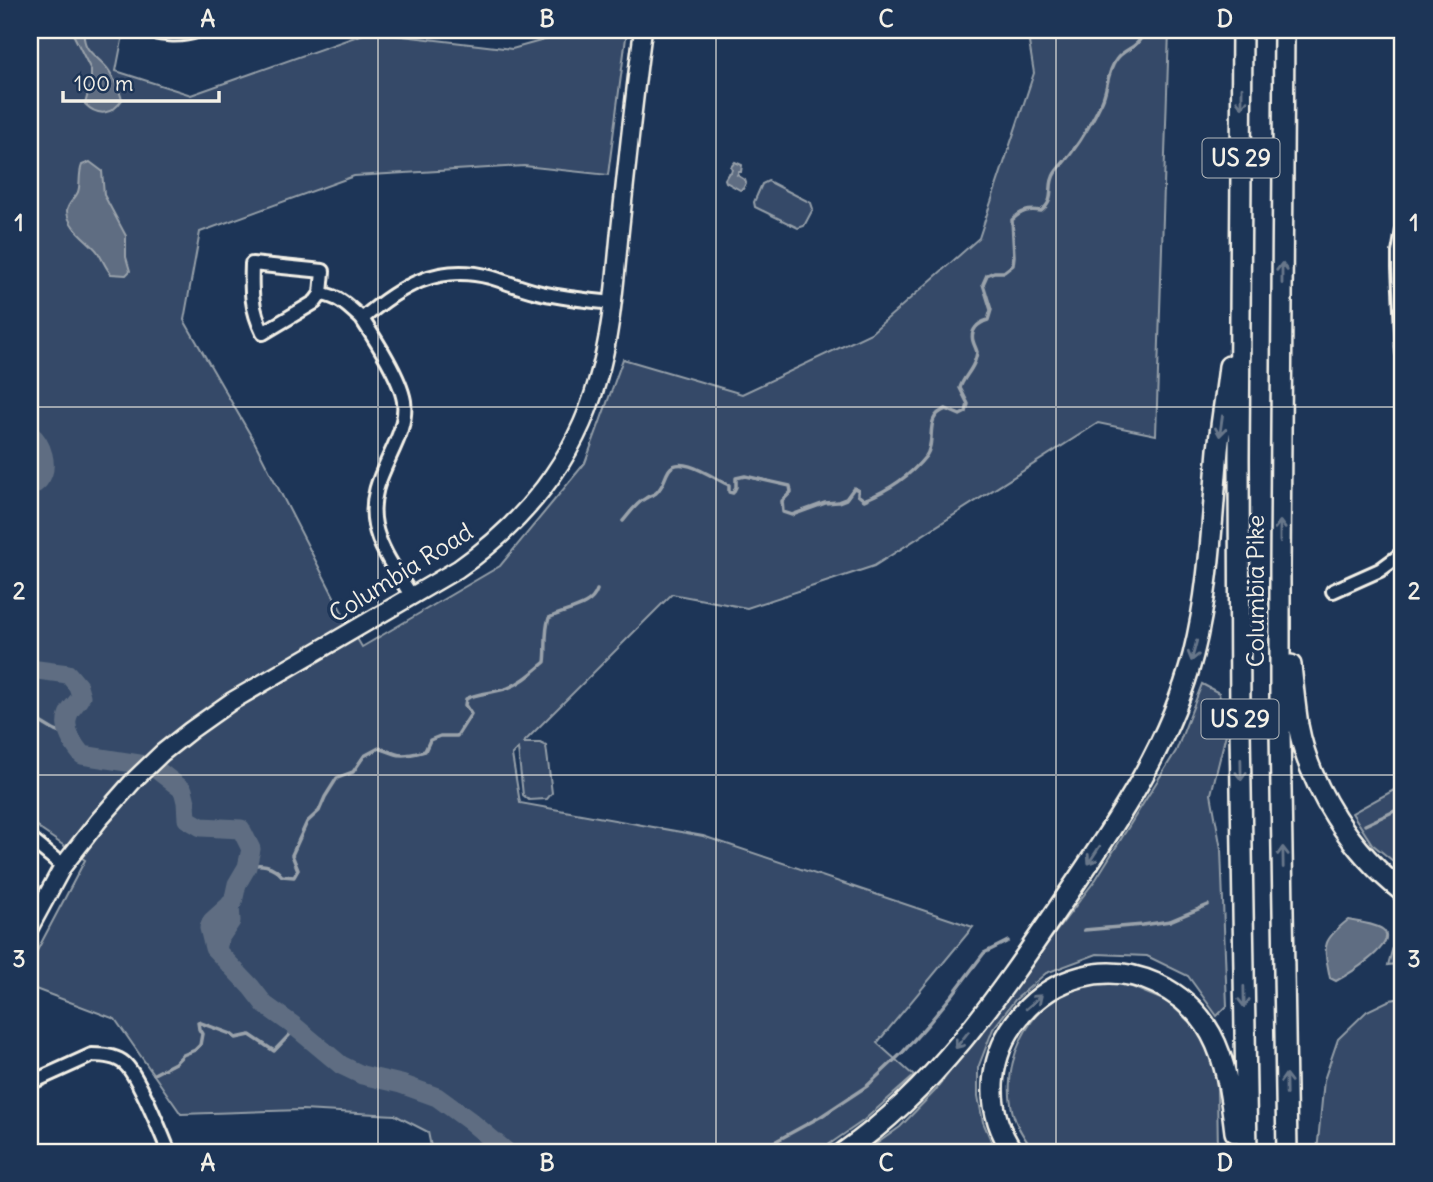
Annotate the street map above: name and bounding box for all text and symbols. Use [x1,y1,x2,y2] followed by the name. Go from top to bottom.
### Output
[201,4,216,33] text: A
[539,4,555,33] text: B
[878,4,894,33] text: C
[1217,4,1233,33] text: D
[63,60,219,104] scale bar
[74,70,133,97] text: 100 m
[1235,86,1249,109] one-way arrow
[1202,139,1280,178] road number: US 29
[14,208,24,237] text: 1
[1409,208,1419,237] text: 1
[1275,261,1289,284] one-way arrow
[1215,414,1228,437] one-way arrow
[1240,515,1270,667] street label: Columbia Pike
[323,516,478,628] street label: Columbia Road
[1273,520,1287,543] one-way arrow
[13,576,26,605] text: 2
[1408,576,1421,605] text: 2
[1187,639,1200,662] one-way arrow
[1202,699,1278,738] road number: US 29
[1234,758,1247,781] one-way arrow
[1087,844,1101,864] one-way arrow
[1276,845,1289,868] one-way arrow
[12,944,26,973] text: 3
[1407,944,1421,973] text: 3
[1237,986,1251,1009] one-way arrow
[1024,994,1042,1010] one-way arrow
[955,1030,970,1048] one-way arrow
[1279,1073,1293,1096] one-way arrow
[201,1148,216,1177] text: A
[539,1148,555,1177] text: B
[878,1148,894,1177] text: C
[1217,1148,1233,1177] text: D

